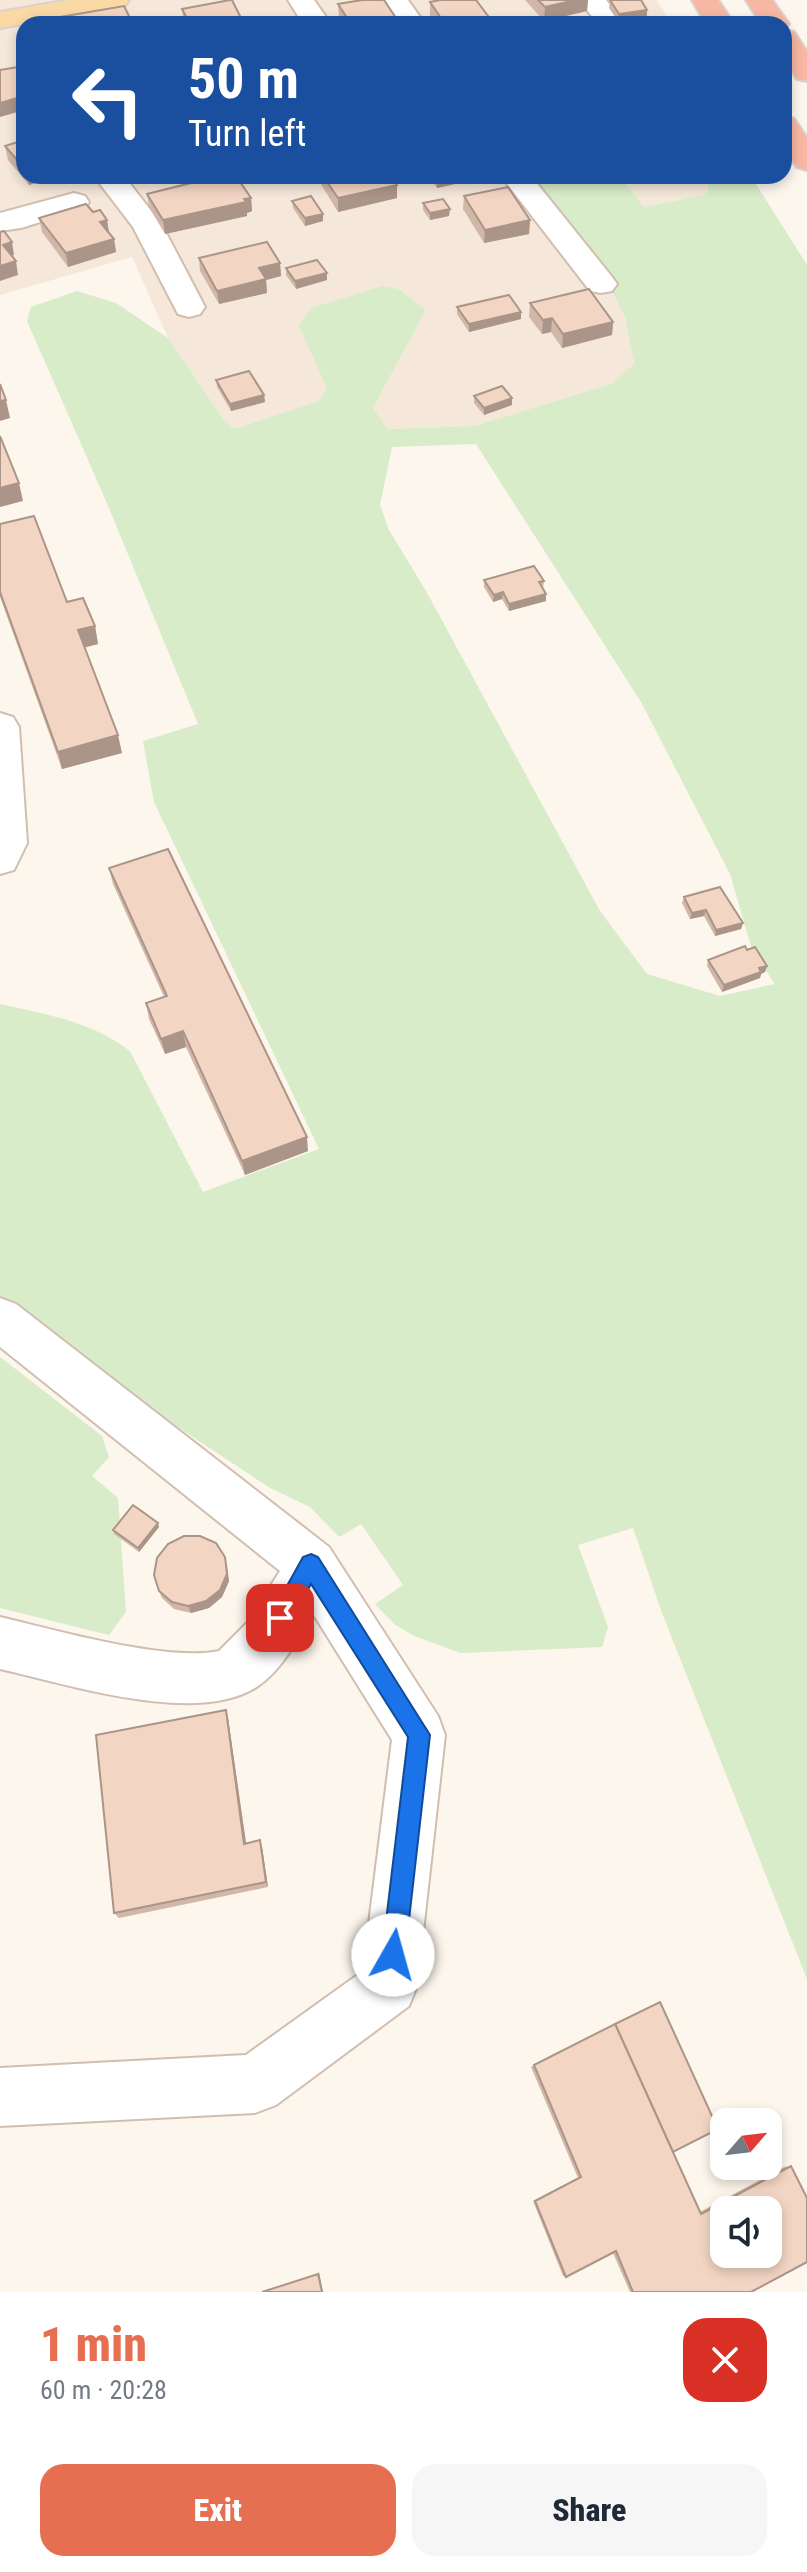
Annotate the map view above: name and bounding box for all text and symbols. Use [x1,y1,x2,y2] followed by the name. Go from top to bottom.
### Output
[188,46,299,112] text: 50 m
[56,48,160,152] icon: left
[188,113,306,155] text: Turn left
[246,1584,314,1652] pin
[258,1596,302,1640] icon: arrive
[351,1913,435,1997] position arrow
[710,2108,782,2180] north arrow
[710,2108,782,2268] map controls
[710,2196,782,2268] button: sound
[40,2316,147,2373] text: 1 min
[683,2318,767,2402] button: close
[40,2375,167,2405] text: 60 m · 20:28
[40,2464,396,2556] button: Exit
[412,2464,767,2556] button: Share

